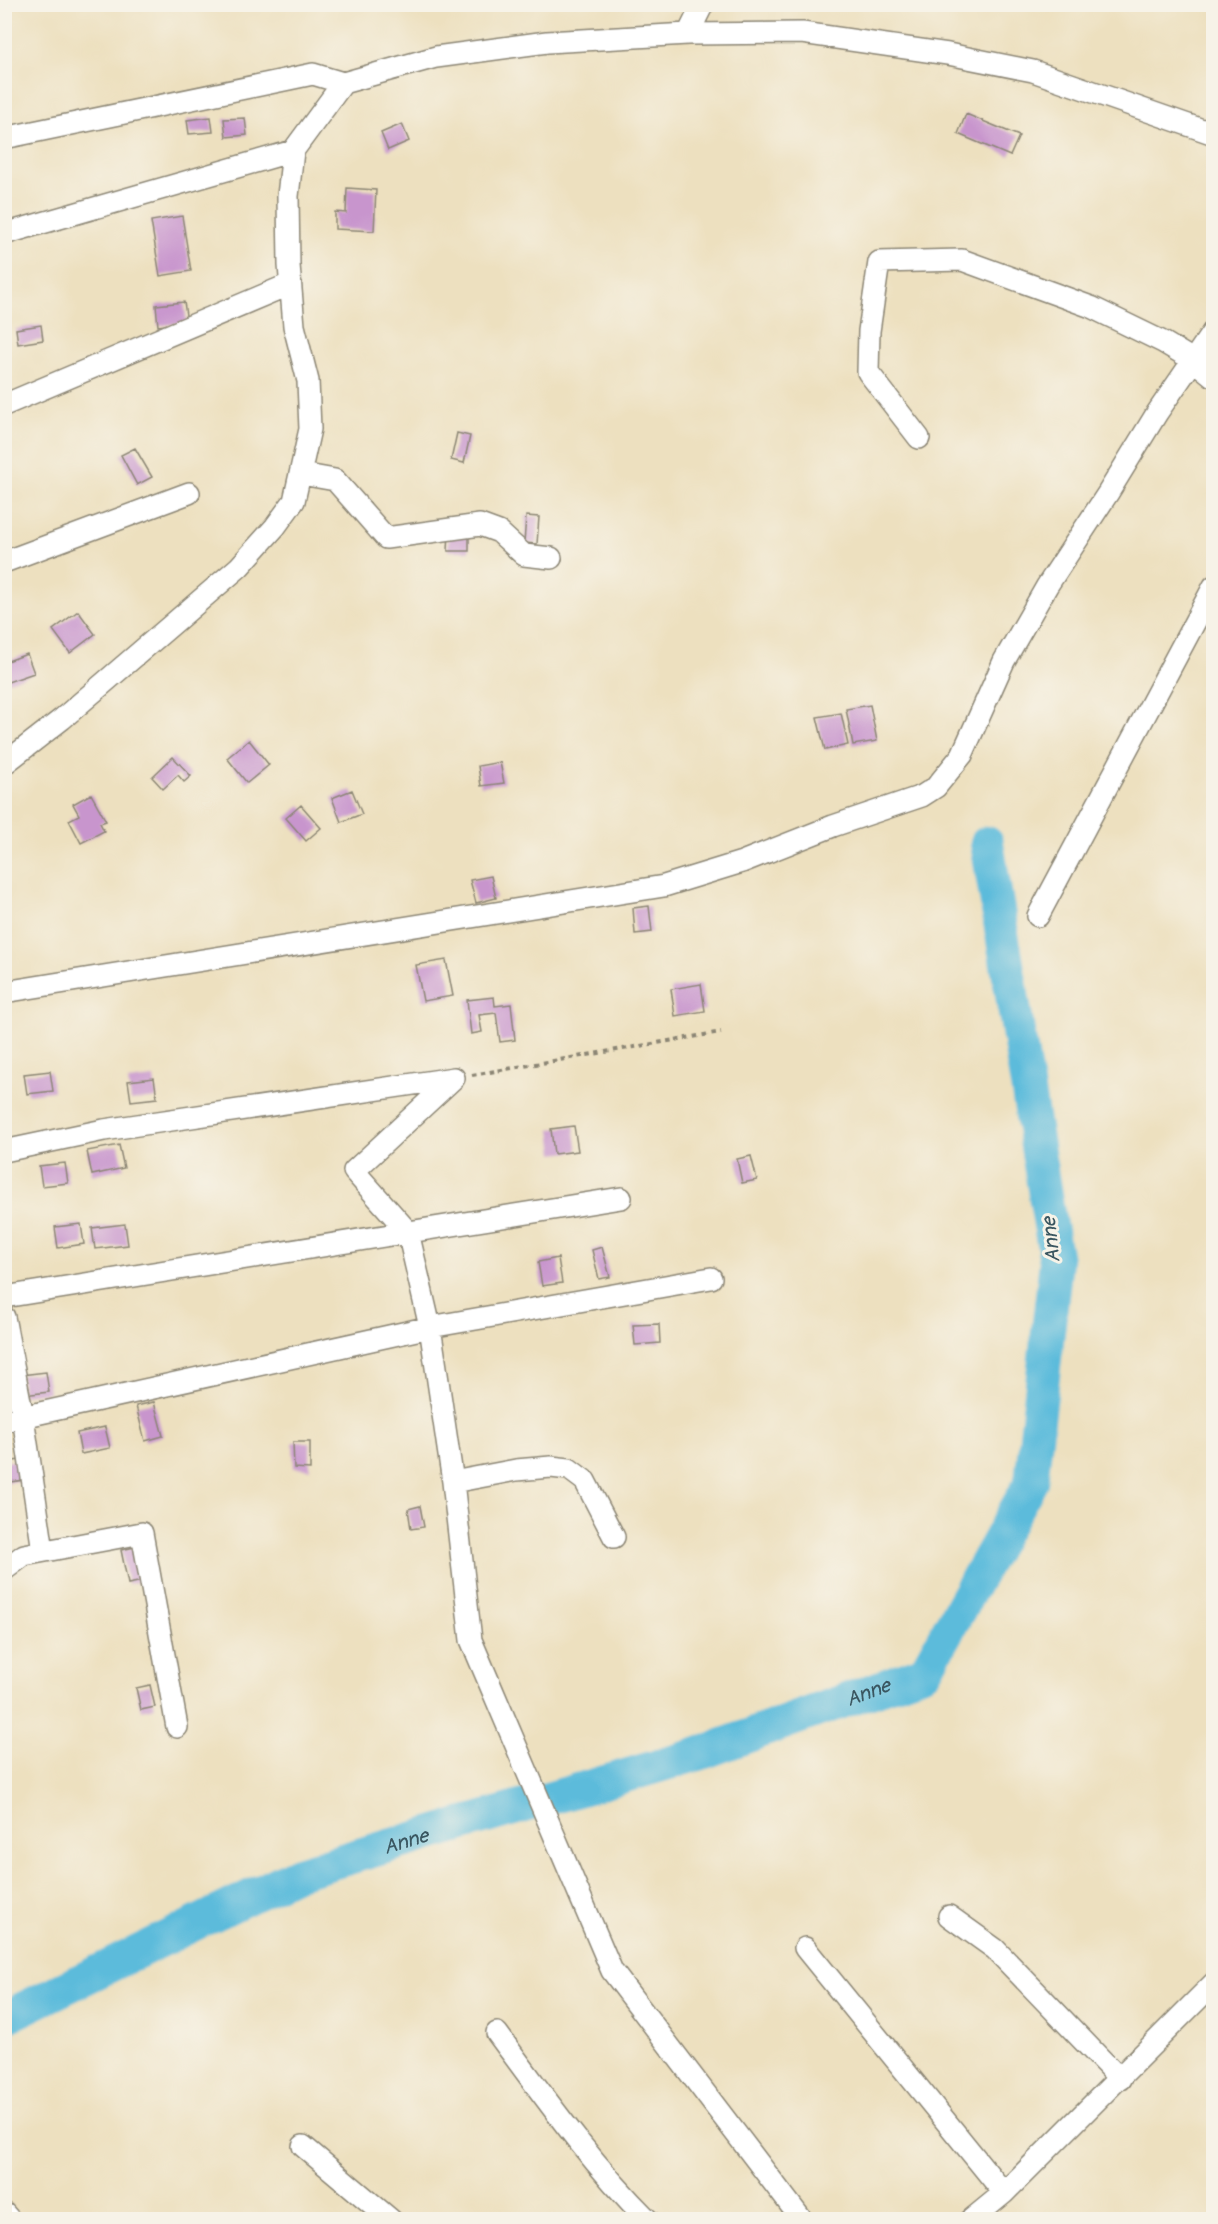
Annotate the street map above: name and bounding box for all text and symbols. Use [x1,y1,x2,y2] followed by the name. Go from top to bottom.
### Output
[1036,1214,1066,1264] water label: Anne
[842,1672,896,1712] water label: Anne
[380,1822,433,1860] water label: Anne

